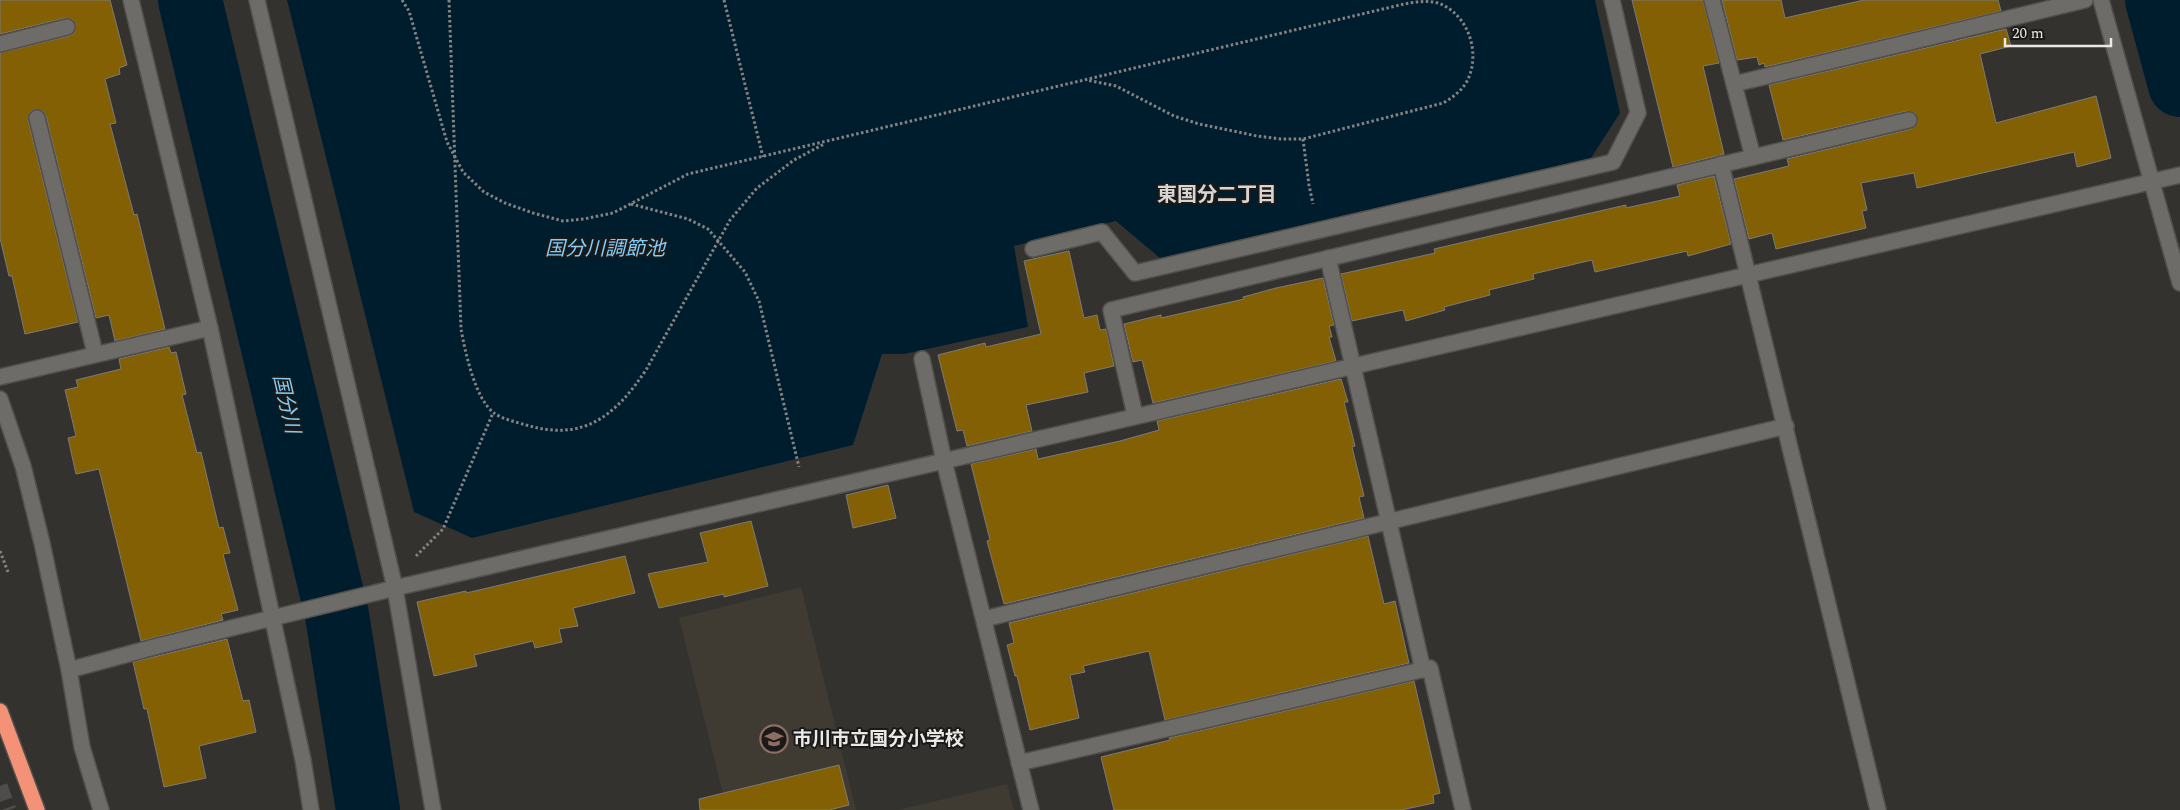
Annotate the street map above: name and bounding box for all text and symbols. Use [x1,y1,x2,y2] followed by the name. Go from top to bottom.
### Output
[2005,15,2111,47] scale bar
[2012,22,2044,45] text: 20 m
[1157,180,1277,210] district label: 東国分二丁目
[545,234,667,264] water label: 国分川調節池
[265,371,308,439] water label: 国分川
[759,724,789,754] school or university icon: 市川市立国分小学校
[793,725,964,754] place label: 市川市立国分小学校

